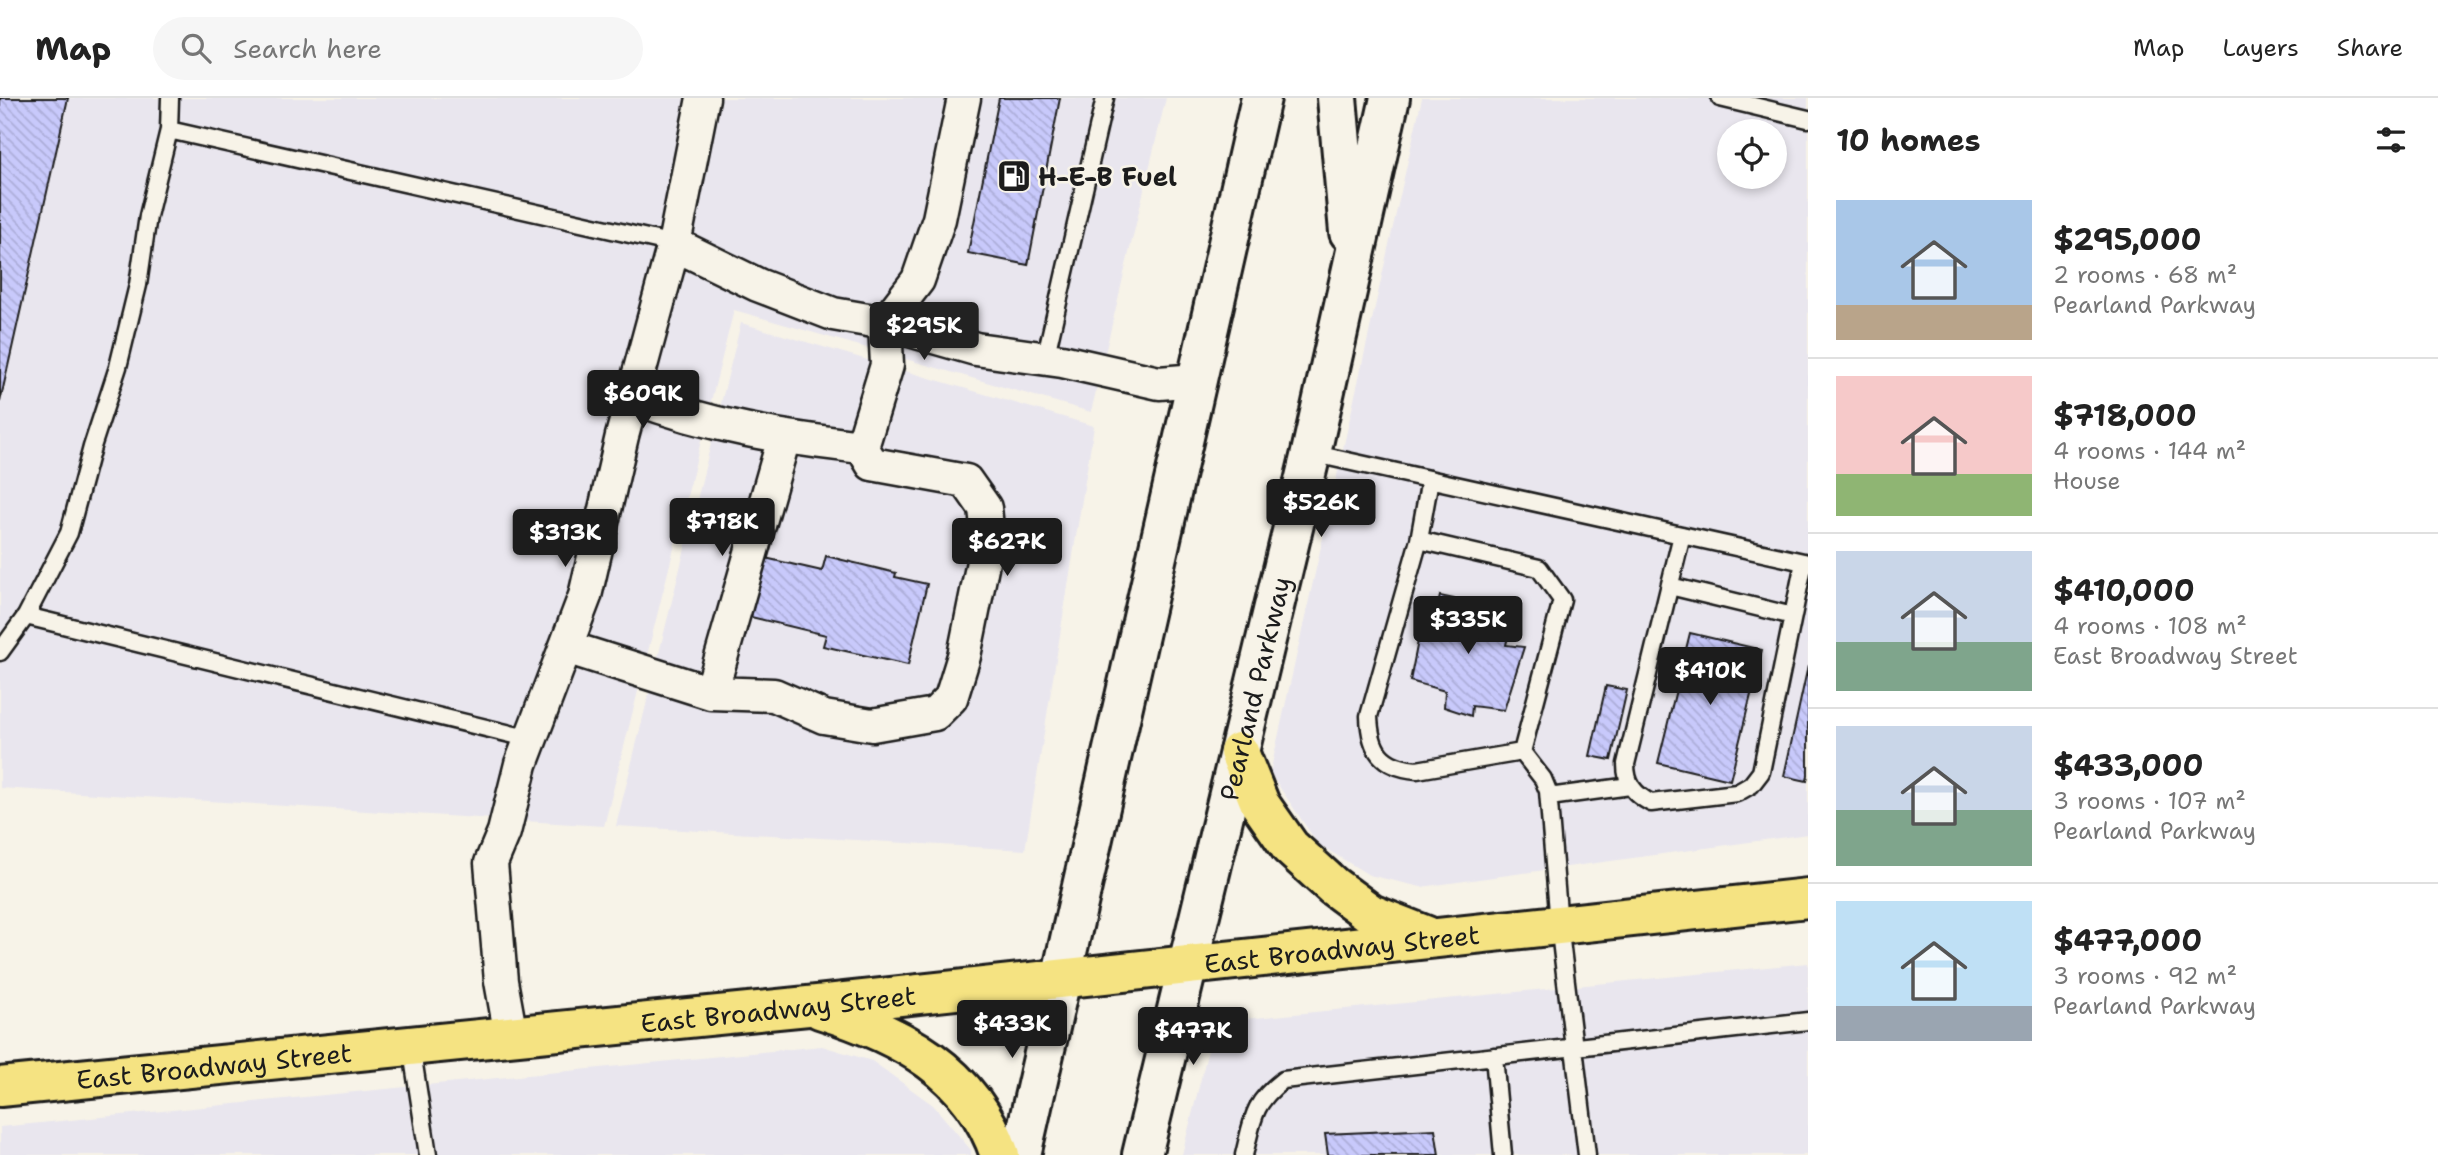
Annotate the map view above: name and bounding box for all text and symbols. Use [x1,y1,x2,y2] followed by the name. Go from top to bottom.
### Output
[153,17,643,80] search box
[35,26,111,71] text: Map
[177,29,215,67] icon: search
[233,31,382,66] text: Search here
[2133,32,2184,64] text: Map
[2222,32,2299,64] text: Layers
[2337,32,2403,64] text: Share
[1717,119,1787,189] map controls
[1717,119,1787,189] button: locate
[1836,120,1981,161] text: 10 homes
[2372,121,2410,159] icon: filters
[995,157,1033,195] fuel station icon: H-E-B Fuel
[1038,159,1177,194] place label: H-E-B Fuel
[2053,219,2202,260] text: $295,000
[1892,228,1976,312] icon: home
[2053,260,2237,290] text: 2 rooms · 68 m²
[2053,290,2256,320] text: Pearland Parkway
[875,302,973,362] pin: $295K
[886,310,962,340] text: $295K
[594,370,692,430] pin: $609K
[603,378,683,408] text: $609K
[2053,395,2197,436] text: $718,000
[1892,404,1976,488] icon: home
[2053,436,2246,466] text: 4 rooms · 144 m²
[2053,466,2121,496] text: House
[1272,480,1370,539] pin: $526K
[1282,487,1360,517] text: $526K
[673,498,771,558] pin: $718K
[686,506,758,536] text: $718K
[516,510,614,569] pin: $313K
[529,517,601,547] text: $313K
[958,518,1056,578] pin: $627K
[968,526,1046,556] text: $627K
[2053,570,2195,611] text: $410,000
[1210,573,1298,804] street label: Pearland Parkway
[1892,579,1976,663] icon: home
[1419,596,1517,656] pin: $335K
[1429,604,1507,634] text: $335K
[2053,611,2247,641] text: 4 rooms · 108 m²
[2053,641,2298,671] text: East Broadway Street
[1661,648,1759,707] pin: $410K
[1674,655,1746,685] text: $410K
[2053,745,2204,786] text: $433,000
[1892,754,1976,838] icon: home
[2053,786,2246,816] text: 3 rooms · 107 m²
[2053,816,2256,846] text: Pearland Parkway
[1202,916,1481,981] street label: East Broadway Street
[2053,920,2202,961] text: $477,000
[1892,929,1976,1013] icon: home
[2053,961,2237,991] text: 3 rooms · 92 m²
[639,977,918,1040] street label: East Broadway Street
[2053,991,2256,1021] text: Pearland Parkway
[963,1000,1061,1060] pin: $433K
[1144,1007,1242,1067] pin: $477K
[973,1008,1051,1038] text: $433K
[1154,1015,1232,1045] text: $477K
[74,1034,353,1097] street label: East Broadway Street

